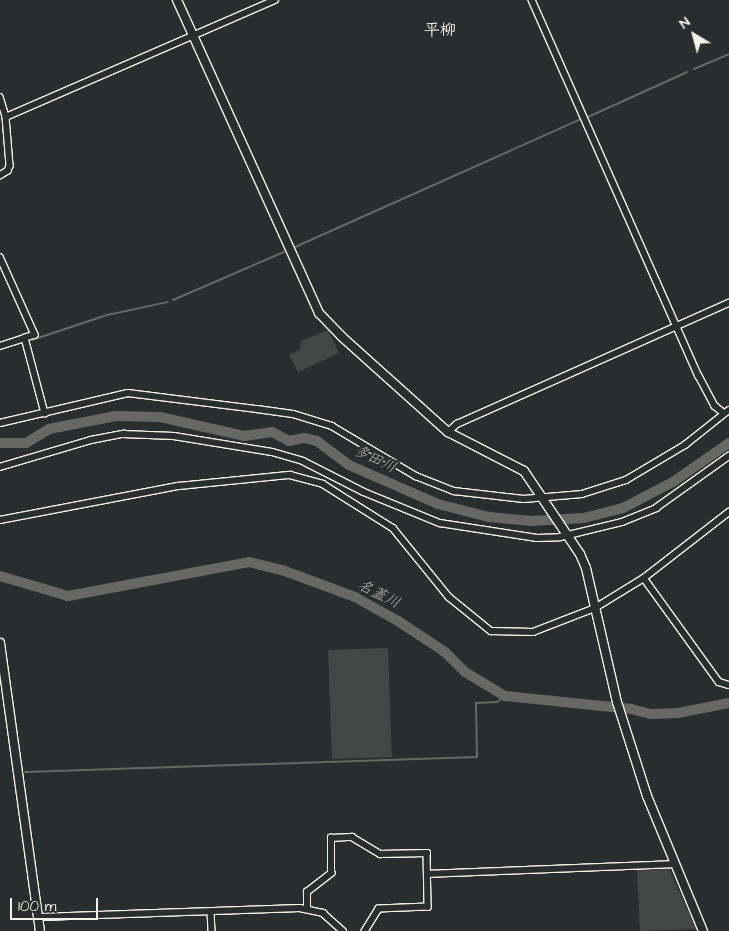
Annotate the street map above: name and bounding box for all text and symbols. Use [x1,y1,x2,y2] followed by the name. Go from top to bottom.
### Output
[669,10,719,60] north arrow
[675,12,694,34] text: N
[424,20,456,40] district label: 平柳
[351,441,399,477] water label: 多田川
[355,576,403,612] water label: 名蓋川
[12,888,100,920] scale bar
[18,896,57,917] text: 100 m

